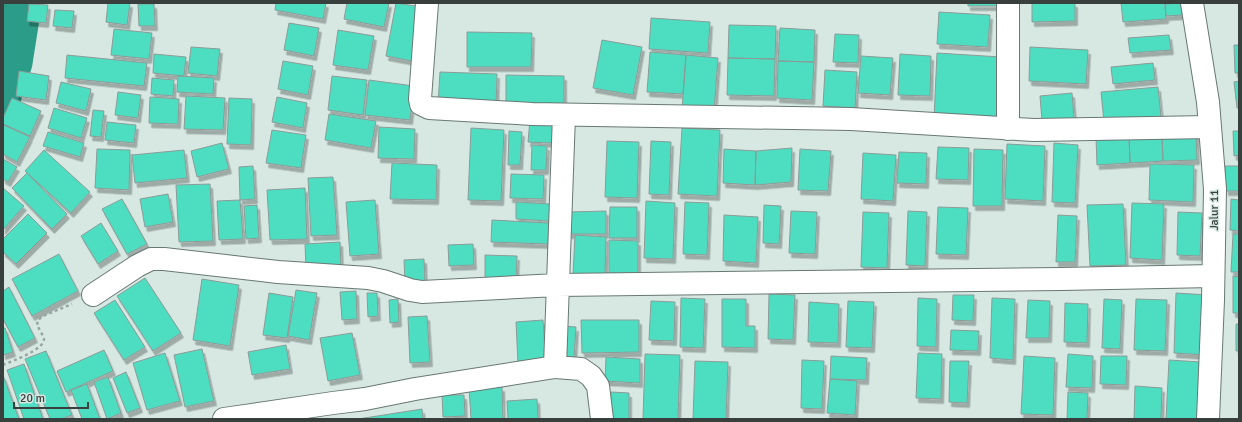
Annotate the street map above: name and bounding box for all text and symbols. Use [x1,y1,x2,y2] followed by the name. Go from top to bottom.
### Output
[1207,189,1222,231] street label: Jalur 11
[14,384,88,410] scale bar
[20,391,45,406] text: 20 m

